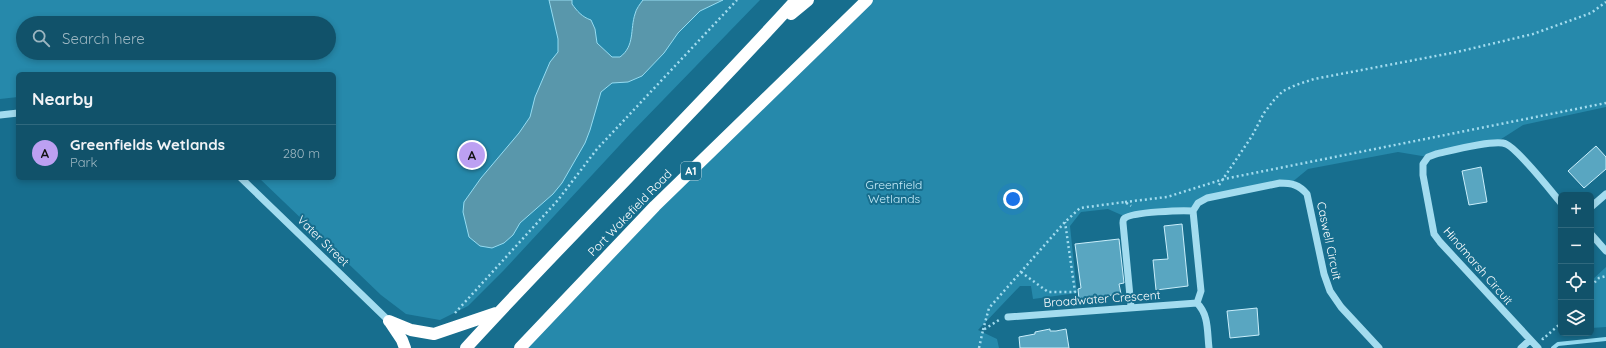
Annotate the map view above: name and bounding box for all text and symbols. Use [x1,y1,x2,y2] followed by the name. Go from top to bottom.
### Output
[16,16,336,60] search box
[30,27,52,49] icon: search
[62,29,145,48] text: Search here
[32,88,93,109] text: Nearby
[70,135,225,154] text: Greenfields Wetlands
[459,140,485,170] pin: A
[41,145,49,161] text: A
[283,145,320,161] text: 280 m
[70,154,98,170] text: Park
[681,162,701,180] road number: A1
[584,166,675,259] street label: Port Wakefield Road
[866,177,922,206] park label: Greenfield Wetlands
[1003,189,1023,209] your location
[1558,192,1594,336] map controls
[1558,192,1594,228] button: +
[1314,200,1345,281] street label: Caswell Circuit
[294,212,353,269] street label: Vater Street
[1440,224,1516,308] street label: Hindmarsh Circuit
[1558,228,1594,264] button: −
[1558,264,1594,300] button: locate
[1043,287,1161,310] street label: Broadwater Crescent
[1558,300,1594,336] button: layers

